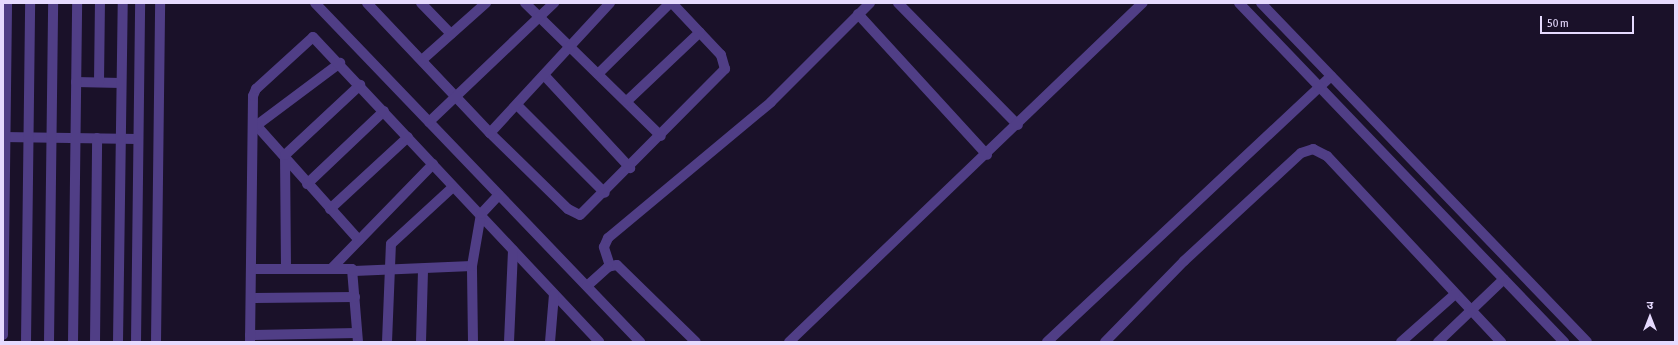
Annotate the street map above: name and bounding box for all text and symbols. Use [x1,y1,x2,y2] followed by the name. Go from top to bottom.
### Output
[1542,8,1636,34] scale bar
[1547,16,1569,30] text: 50 m
[1630,297,1670,337] north arrow
[1647,299,1653,311] text: उ

